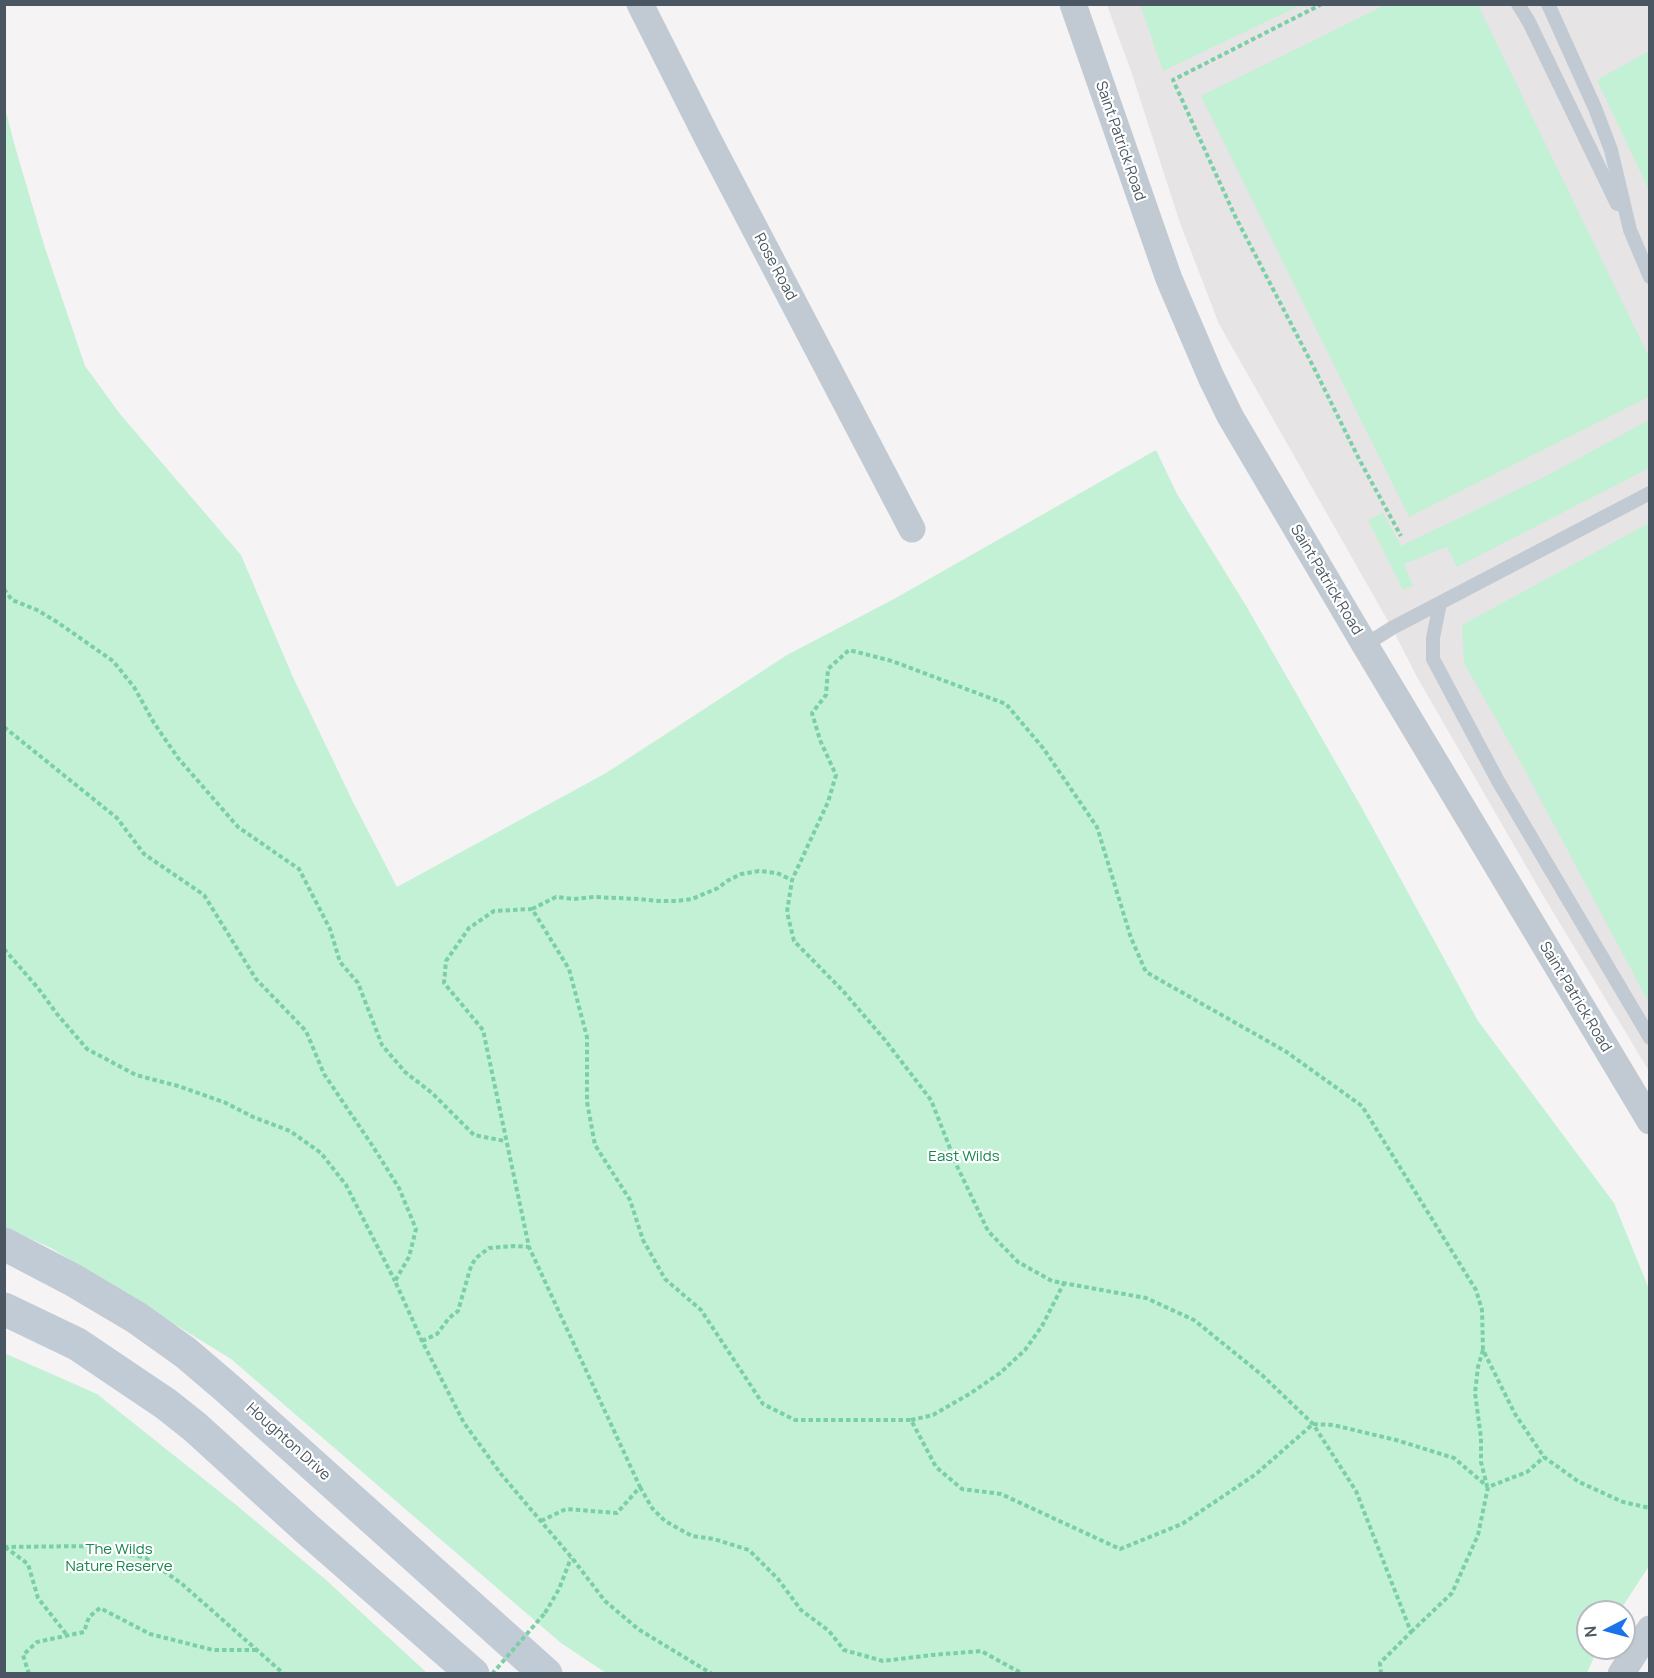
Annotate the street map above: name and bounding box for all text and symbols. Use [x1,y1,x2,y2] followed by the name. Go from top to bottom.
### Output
[1091,79,1149,203] street label: Saint Patrick Road
[750,230,800,304] street label: Rose Road
[1286,522,1366,638] street label: Saint Patrick Road
[1535,939,1615,1055] street label: Saint Patrick Road
[928,1148,1000,1166] park label: East Wilds
[242,1399,334,1485] street label: Houghton Drive
[66,1541,172,1576] park label: The Wilds Nature Reserve
[1576,1600,1636,1660] north arrow
[1579,1625,1602,1639] text: N

